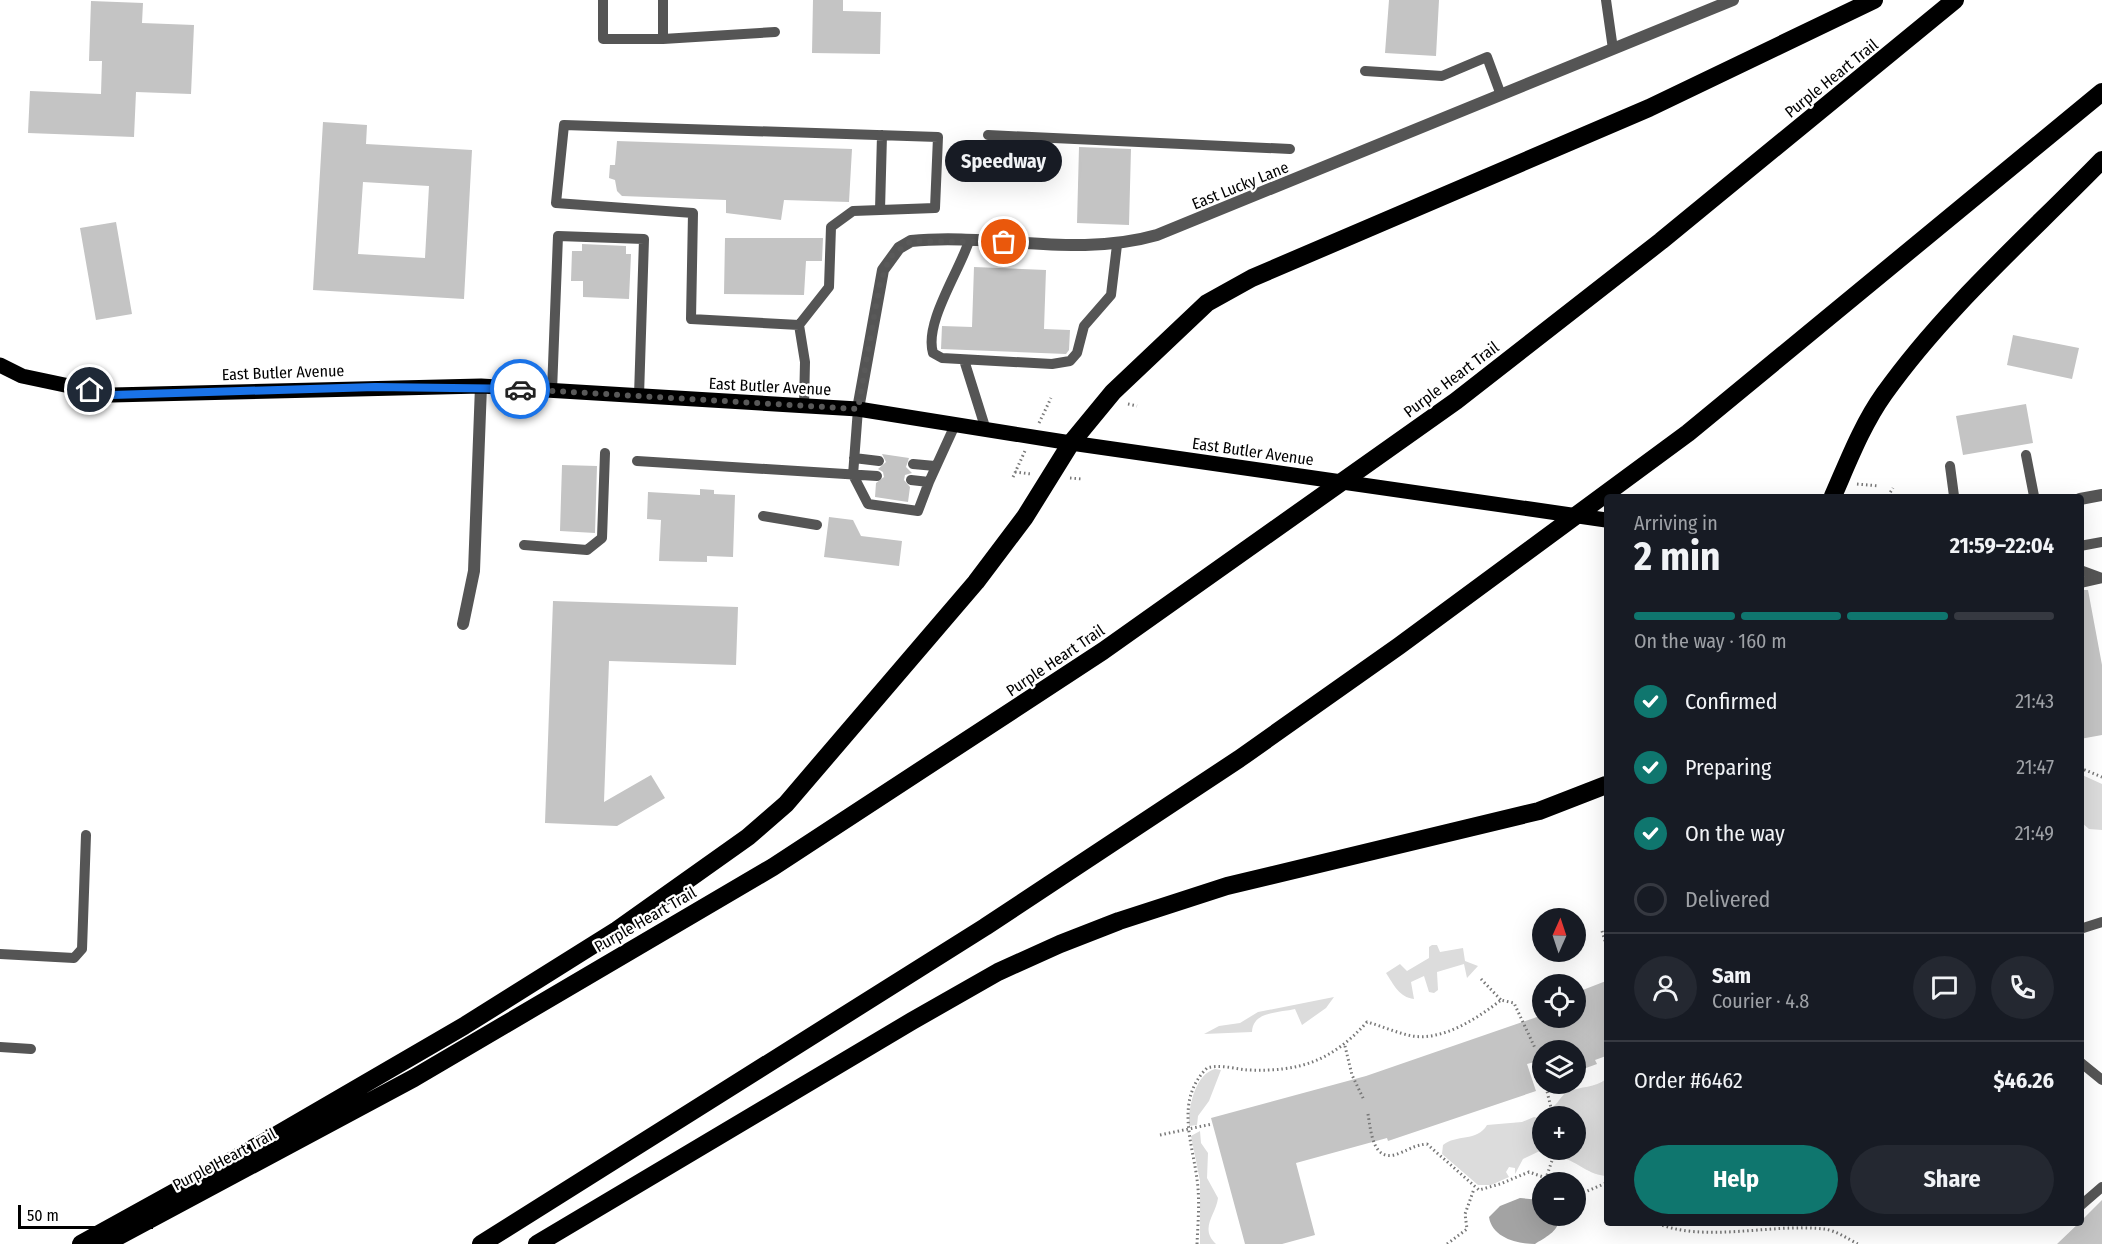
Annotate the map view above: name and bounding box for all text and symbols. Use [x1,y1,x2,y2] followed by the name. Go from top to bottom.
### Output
[1781,35,1882,122] street label: Purple Heart Trail
[946,140,1062,182] callout: Speedway
[961,149,1046,173] text: Speedway
[1189,157,1291,213] street label: East Lucky Lane
[978,216,1029,267] pin
[987,225,1020,258] icon: bag
[1400,337,1503,421] street label: Purple Heart Trail
[490,359,550,419] courier
[221,361,345,384] street label: East Butler Avenue
[64,364,115,415] pin
[73,373,106,406] icon: home
[504,373,537,406] icon: car
[708,374,832,399] street label: East Butler Avenue
[1191,434,1315,469] street label: East Butler Avenue
[1634,511,1718,535] text: Arriving in
[1950,532,2054,559] text: 21:59–22:04
[1634,534,1720,580] text: 2 min
[1003,621,1108,700] street label: Purple Heart Trail
[1634,629,1787,653] text: On the way · 160 m
[1634,685,1667,718] icon: check
[1685,688,1778,715] text: Confirmed
[2015,689,2054,713] text: 21:43
[1634,751,1667,784] icon: check
[1685,754,1771,781] text: Preparing
[2016,755,2054,779] text: 21:47
[1634,817,1667,850] icon: check
[1685,820,1785,847] text: On the way
[2015,821,2054,845] text: 21:49
[591,883,699,956] street label: Purple Heart Trail
[1685,886,1770,913] text: Delivered
[1532,908,1586,962] north arrow
[1532,908,1586,1226] map controls
[1634,956,1697,1019] button: person
[1913,956,1976,1019] button: chat
[1991,956,2054,1019] button: phone
[1712,962,1751,989] text: Sam
[1532,974,1586,1028] button: locate
[1712,989,1809,1013] text: Courier · 4.8
[1532,1040,1586,1094] button: layers
[1634,1067,1743,1094] text: Order #6462
[1993,1067,2054,1094] text: $46.26
[1532,1106,1586,1160] button: +
[169,1124,279,1195] street label: Purple Heart Trail
[1634,1145,1838,1214] button: Help
[1850,1145,2054,1214] button: Share
[1532,1172,1586,1226] button: −
[18,1202,153,1230] scale bar
[27,1206,59,1225] text: 50 m

